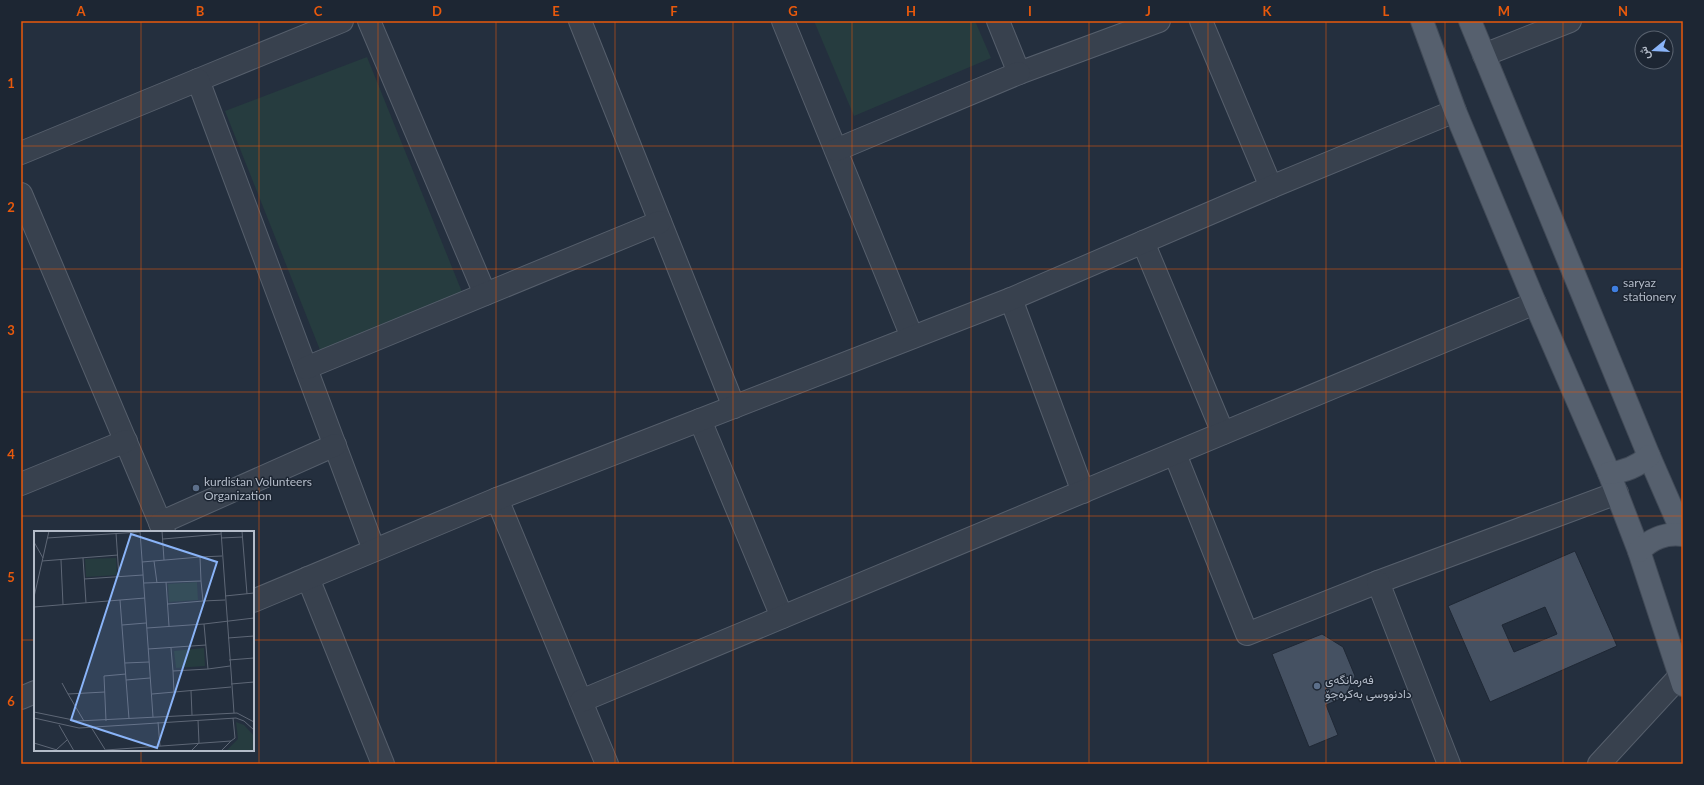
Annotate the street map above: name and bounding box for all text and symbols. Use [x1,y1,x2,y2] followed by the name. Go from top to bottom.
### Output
[75,3,86,19] text: A
[196,3,205,19] text: B
[314,3,323,19] text: C
[432,3,442,19] text: D
[552,3,560,19] text: E
[670,3,678,19] text: F
[788,3,798,19] text: G
[906,3,916,19] text: H
[1028,3,1032,19] text: I
[1145,3,1151,19] text: J
[1263,3,1273,19] text: K
[1383,3,1390,19] text: L
[1498,3,1510,19] text: M
[1618,3,1628,19] text: N
[1634,30,1674,70] north arrow
[1636,45,1653,62] text: ش
[7,75,15,91] text: 1
[7,199,15,215] text: 2
[1623,275,1677,304] place label: saryaz stationery
[1610,284,1620,294] marker: saryaz stationery
[7,322,15,338] text: 3
[7,446,15,462] text: 4
[204,474,312,503] place label: kurdistan Volunteers Organization
[191,483,201,493] marker: kurdistan Volunteers Organization
[34,531,254,751] inset map
[7,569,15,585] text: 5
[1325,672,1412,702] place label: فەرمانگەی دادنووسی بەکرەجۆ
[1312,681,1322,691] marker: فەرمانگەی دادنووسی بەکرەجۆ
[7,693,15,709] text: 6

